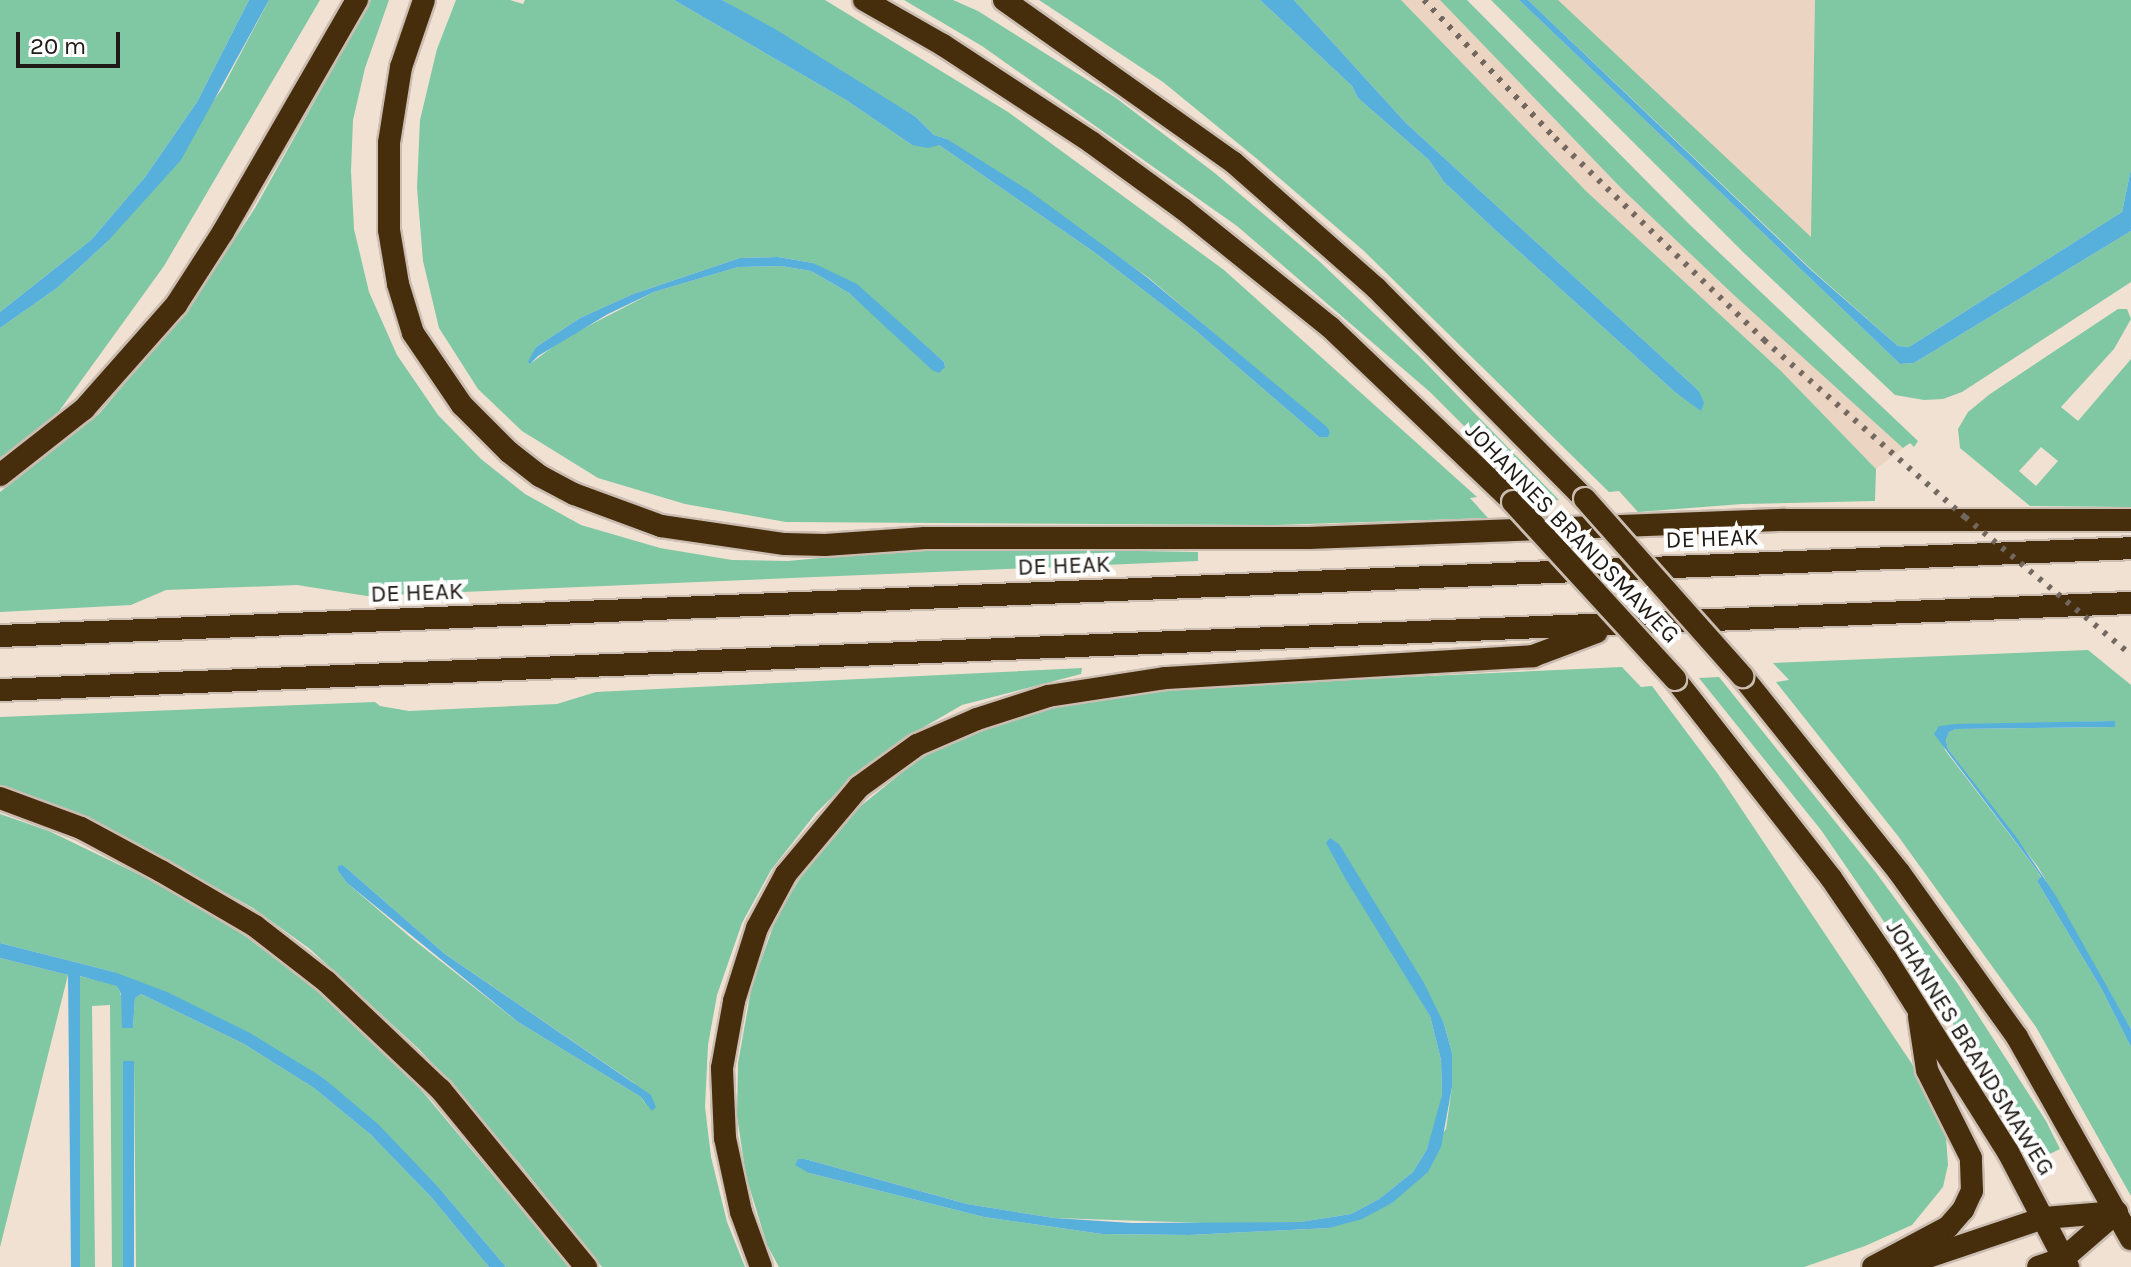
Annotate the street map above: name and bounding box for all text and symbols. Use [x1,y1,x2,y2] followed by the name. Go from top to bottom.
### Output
[20,16,124,66] scale bar
[30,32,86,60] text: 20 m
[1459,417,1685,649] street label: JOHANNES BRANDSMAWEG
[1665,523,1759,555] street label: DE HEAK
[1017,550,1111,582] street label: DE HEAK
[370,577,464,609] street label: DE HEAK
[1879,915,2061,1181] street label: JOHANNES BRANDSMAWEG

